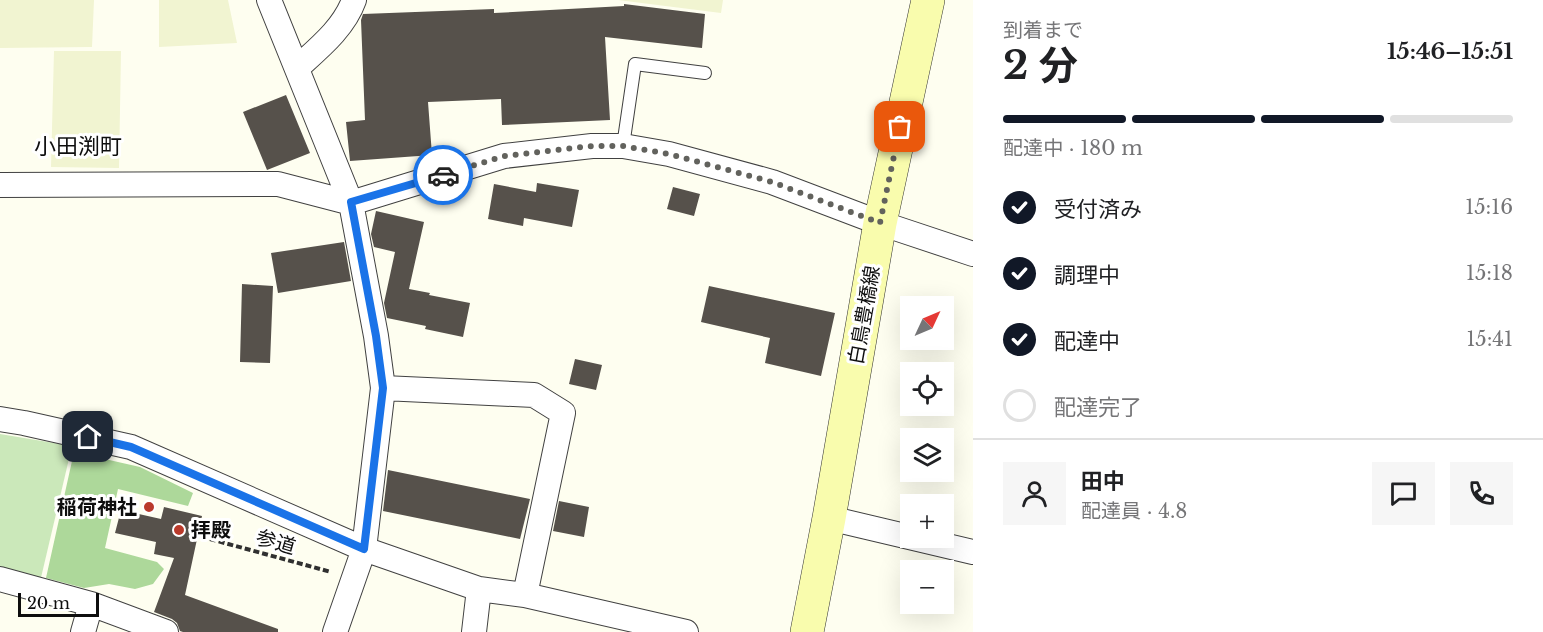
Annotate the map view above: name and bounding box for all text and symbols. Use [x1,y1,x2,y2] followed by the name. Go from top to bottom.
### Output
[1003,18,1083,42] text: 到着まで
[1387,38,1513,65] text: 15:46–15:51
[1003,41,1078,90] text: 2 分
[874,101,925,152] pin
[883,110,916,143] icon: bag
[34,133,122,160] district label: 小田渕町
[1003,136,1143,160] text: 配達中 · 180 m
[413,145,473,205] courier
[427,159,460,192] icon: car
[1003,191,1036,224] icon: check
[1465,195,1513,219] text: 15:16
[1054,196,1142,223] text: 受付済み
[1003,257,1036,290] icon: check
[1466,261,1513,285] text: 15:18
[1054,262,1120,289] text: 調理中
[843,264,885,366] street label: 白鳥豊橋線
[900,296,954,350] north arrow
[900,296,954,614] map controls
[1003,323,1036,356] icon: check
[1466,327,1513,351] text: 15:41
[1054,328,1120,355] text: 配達中
[900,362,954,416] button: locate
[1054,394,1142,421] text: 配達完了
[62,411,113,462] pin
[71,420,104,453] icon: home
[900,428,954,482] button: layers
[1003,462,1066,525] button: person
[1372,462,1435,525] button: chat
[1450,462,1513,525] button: phone
[1081,468,1125,495] text: 田中
[900,494,954,548] button: +
[57,495,137,519] place label: 稲荷神社
[1081,499,1187,523] text: 配達員 · 4.8
[142,500,156,514] marker: 稲荷神社
[191,518,231,542] place label: 拝殿
[172,523,186,537] marker: 拝殿
[253,525,299,559] street label: 参道
[900,560,954,614] button: −
[18,590,99,618] scale bar
[27,593,70,613] text: 20 m

